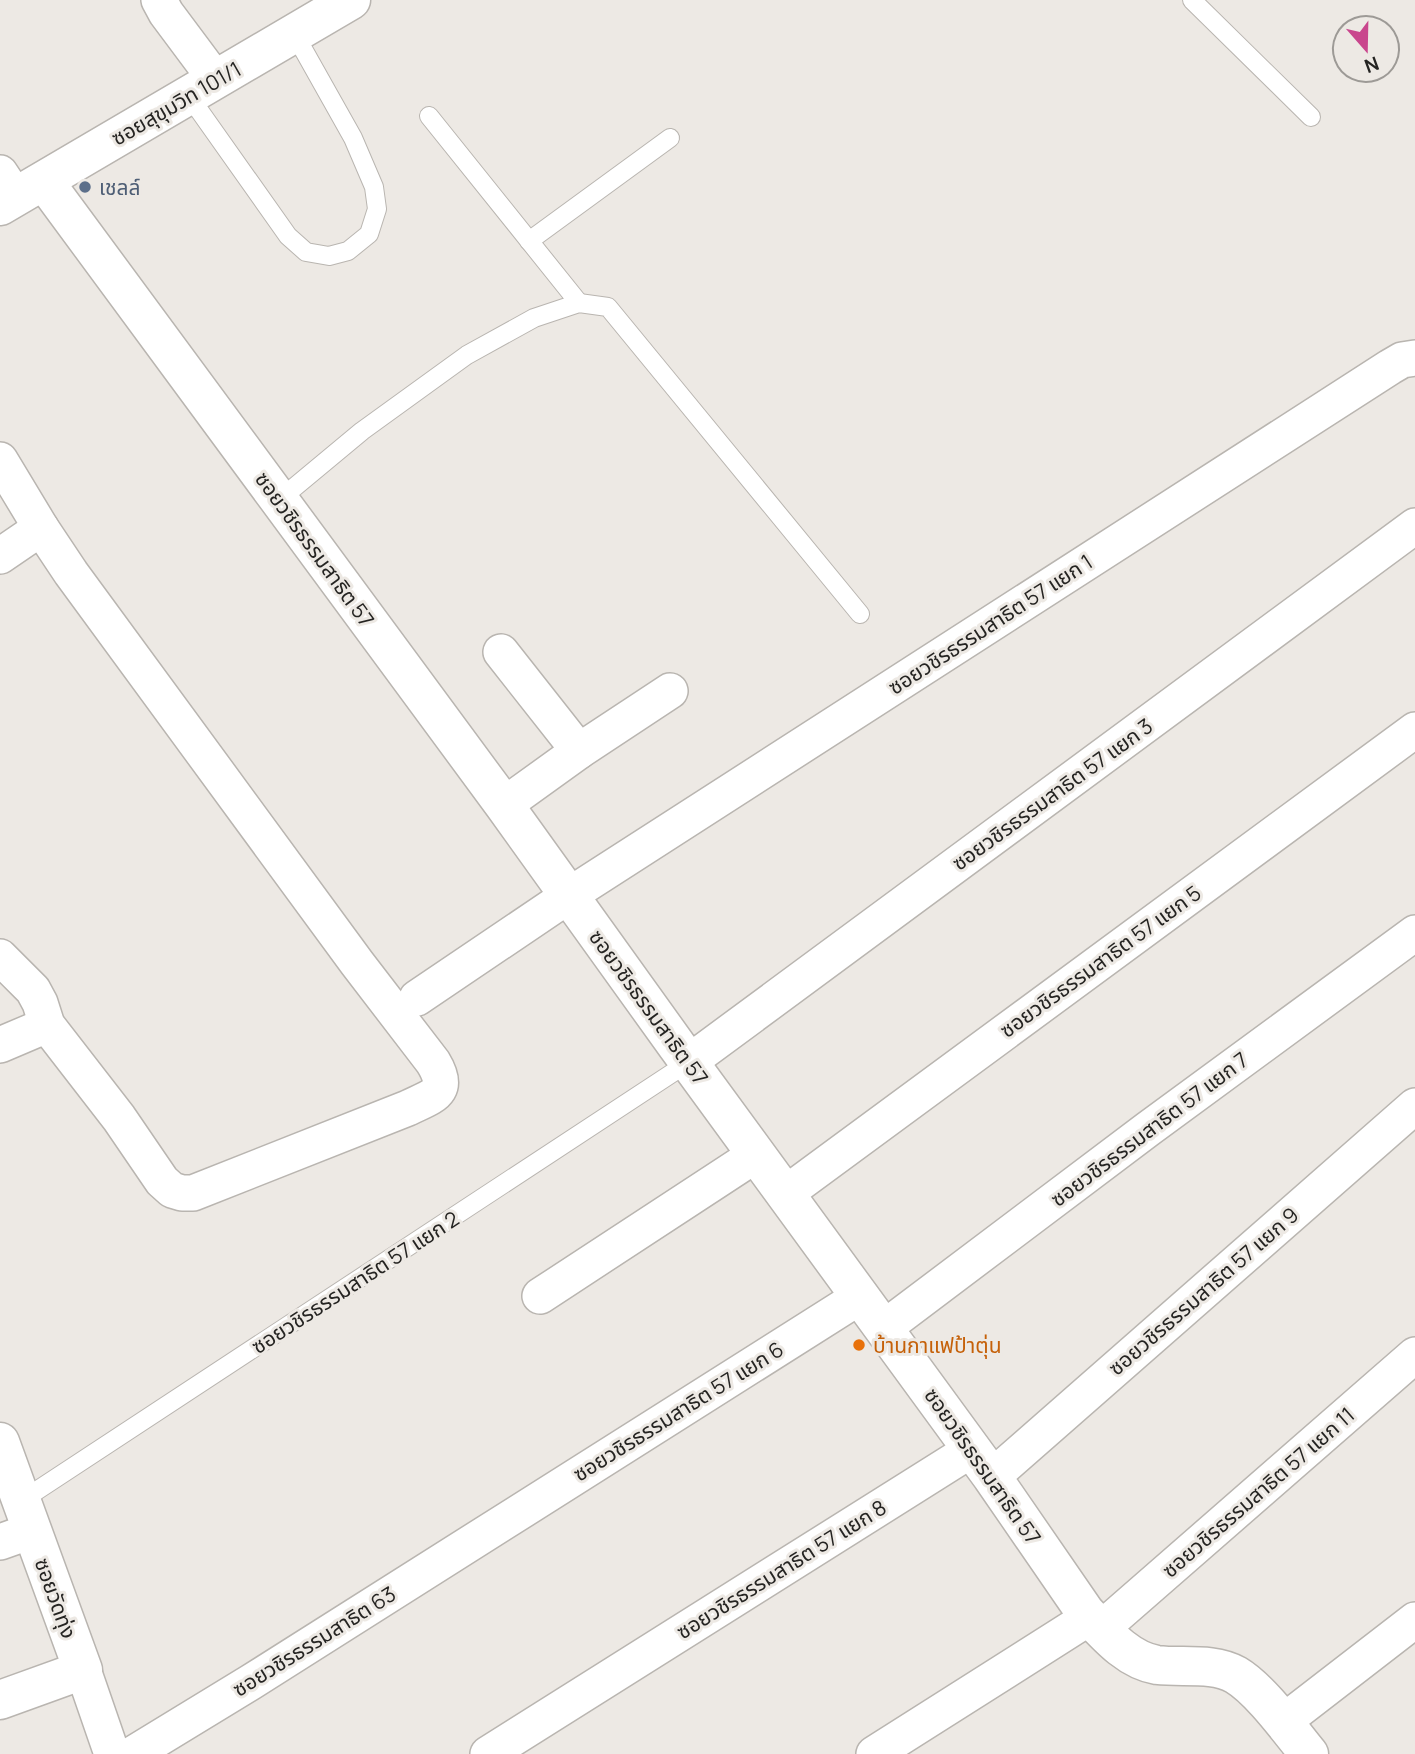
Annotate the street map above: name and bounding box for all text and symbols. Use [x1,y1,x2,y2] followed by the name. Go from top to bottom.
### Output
[1331,14,1401,84] north arrow
[1361,50,1383,80] text: N
[106,55,246,151] street label: ซอยสุขุมวิท 101/1
[99,173,140,201] place label: เชลล์
[77,179,93,195] marker: เชลล์
[249,466,381,632] street label: ซอยวชิรธรรมสาธิต 57
[882,547,1098,701] street label: ซอยวชิรธรรมสาธิต 57 แยก 1
[946,712,1158,876] street label: ซอยวชิรธรรมสาธิต 57 แยก 3
[994,878,1206,1044] street label: ซอยวชิรธรรมสาธิต 57 แยก 5
[583,924,715,1090] street label: ซอยวชิรธรรมสาธิต 57
[1044,1045,1254,1213] street label: ซอยวชิรธรรมสาธิต 57 แยก 7
[1102,1201,1304,1381] street label: ซอยวชิรธรรมสาธิต 57 แยก 9
[246,1204,464,1360] street label: ซอยวชิรธรรมสาธิต 57 แยก 2
[873,1331,1002,1359] place label: บ้านกาแฟป้าตุ่น
[567,1335,789,1487] street label: ซอยวชิรธรรมสาธิต 57 แยก 6
[851,1337,867,1353] marker: บ้านกาแฟป้าตุ่น
[918,1382,1048,1550] street label: ซอยวชิรธรรมสาธิต 57
[1156,1401,1360,1583] street label: ซอยวชิรธรรมสาธิต 57 แยก 11
[671,1493,891,1645] street label: ซอยวชิรธรรมสาธิต 57 แยก 8
[29,1554,83,1642] street label: ซอยวัดทุ่ง
[227,1579,401,1703] street label: ซอยวชิรธรรมสาธิต 63

